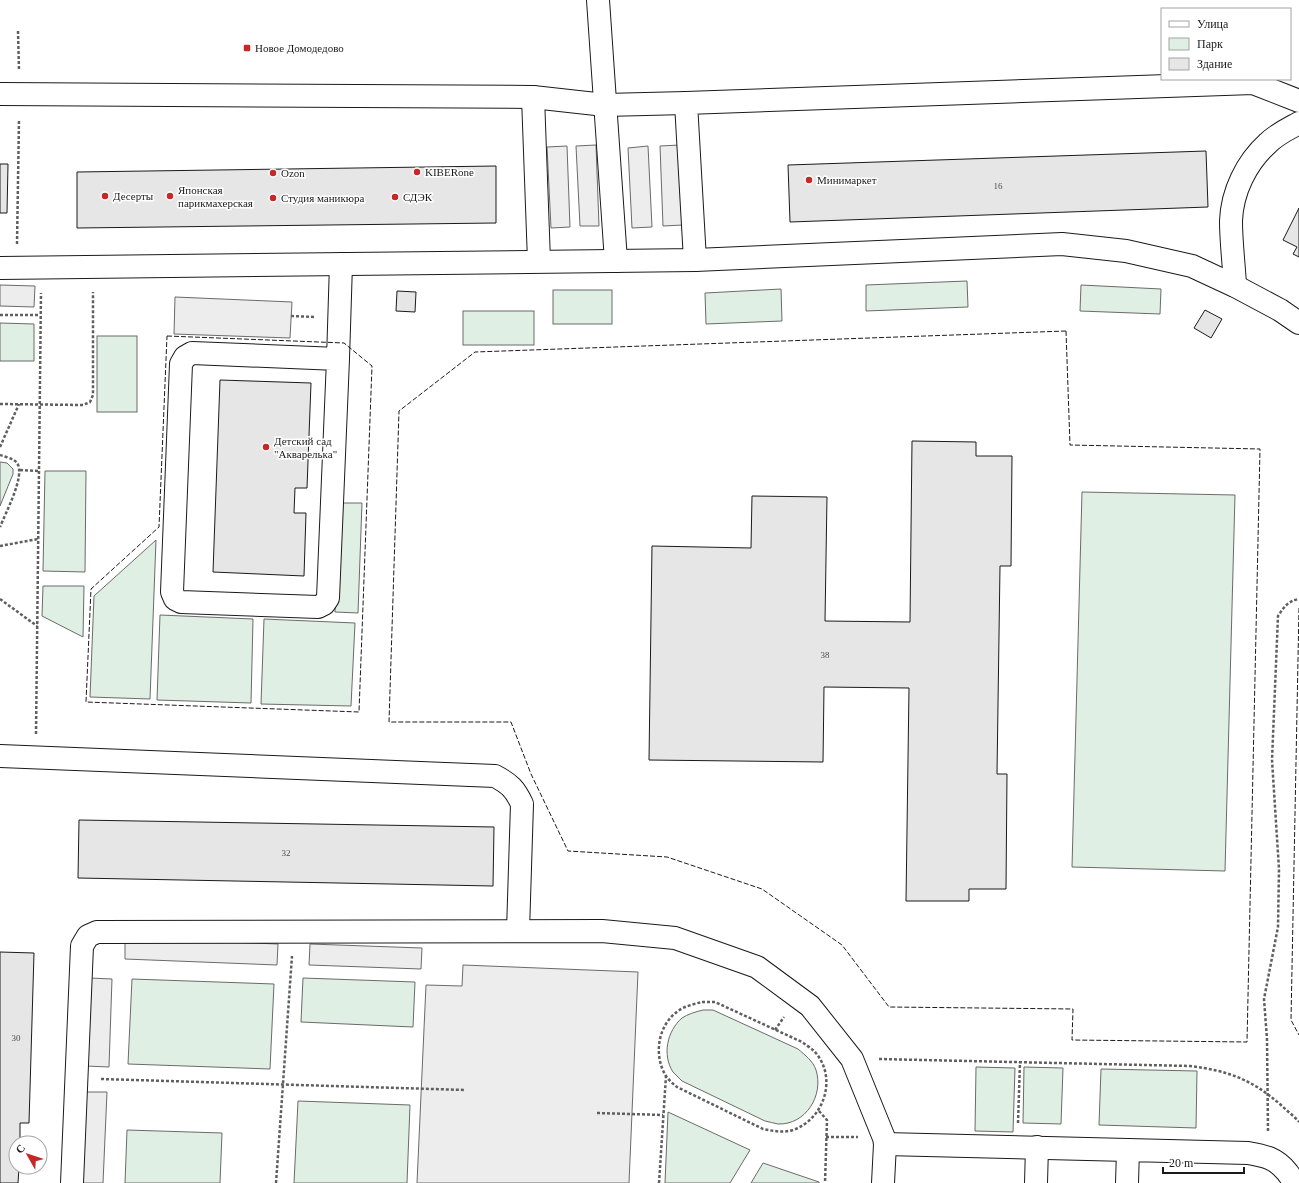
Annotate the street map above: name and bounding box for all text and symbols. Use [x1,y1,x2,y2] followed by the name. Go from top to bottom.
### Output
[1161,8,1291,80] legend
[1197,17,1229,31] text: Улица
[1197,37,1223,51] text: Парк
[255,42,344,54] place label: Новое Домодедово
[242,43,252,53] marker: Новое Домодедово
[1197,57,1232,71] text: Здание
[425,166,474,178] place label: KIBERone
[281,167,305,179] place label: Ozon
[412,167,422,177] marker: KIBERone
[268,168,278,178] marker: Ozon
[817,174,877,186] place label: Минимаркет
[804,175,814,185] marker: Минимаркет
[994,181,1003,191] house number: 16
[178,184,253,209] place label: Японская парикмахерская
[113,190,154,202] place label: Десерты
[100,191,110,201] marker: Десерты
[165,191,175,201] marker: Японская парикмахерская
[403,191,433,203] place label: СДЭК
[281,192,365,204] place label: Студия маникюра
[390,192,400,202] marker: СДЭК
[268,193,278,203] marker: Студия маникюра
[274,435,337,460] place label: Детский сад "Акварелька"
[261,442,271,452] marker: Детский сад "Акварелька"
[821,650,830,660] house number: 38
[282,848,291,858] house number: 32
[12,1033,21,1043] house number: 30
[8,1135,48,1175] north arrow
[13,1142,27,1156] text: С
[1163,1149,1244,1175] scale bar
[1169,1156,1194,1170] text: 20 m

